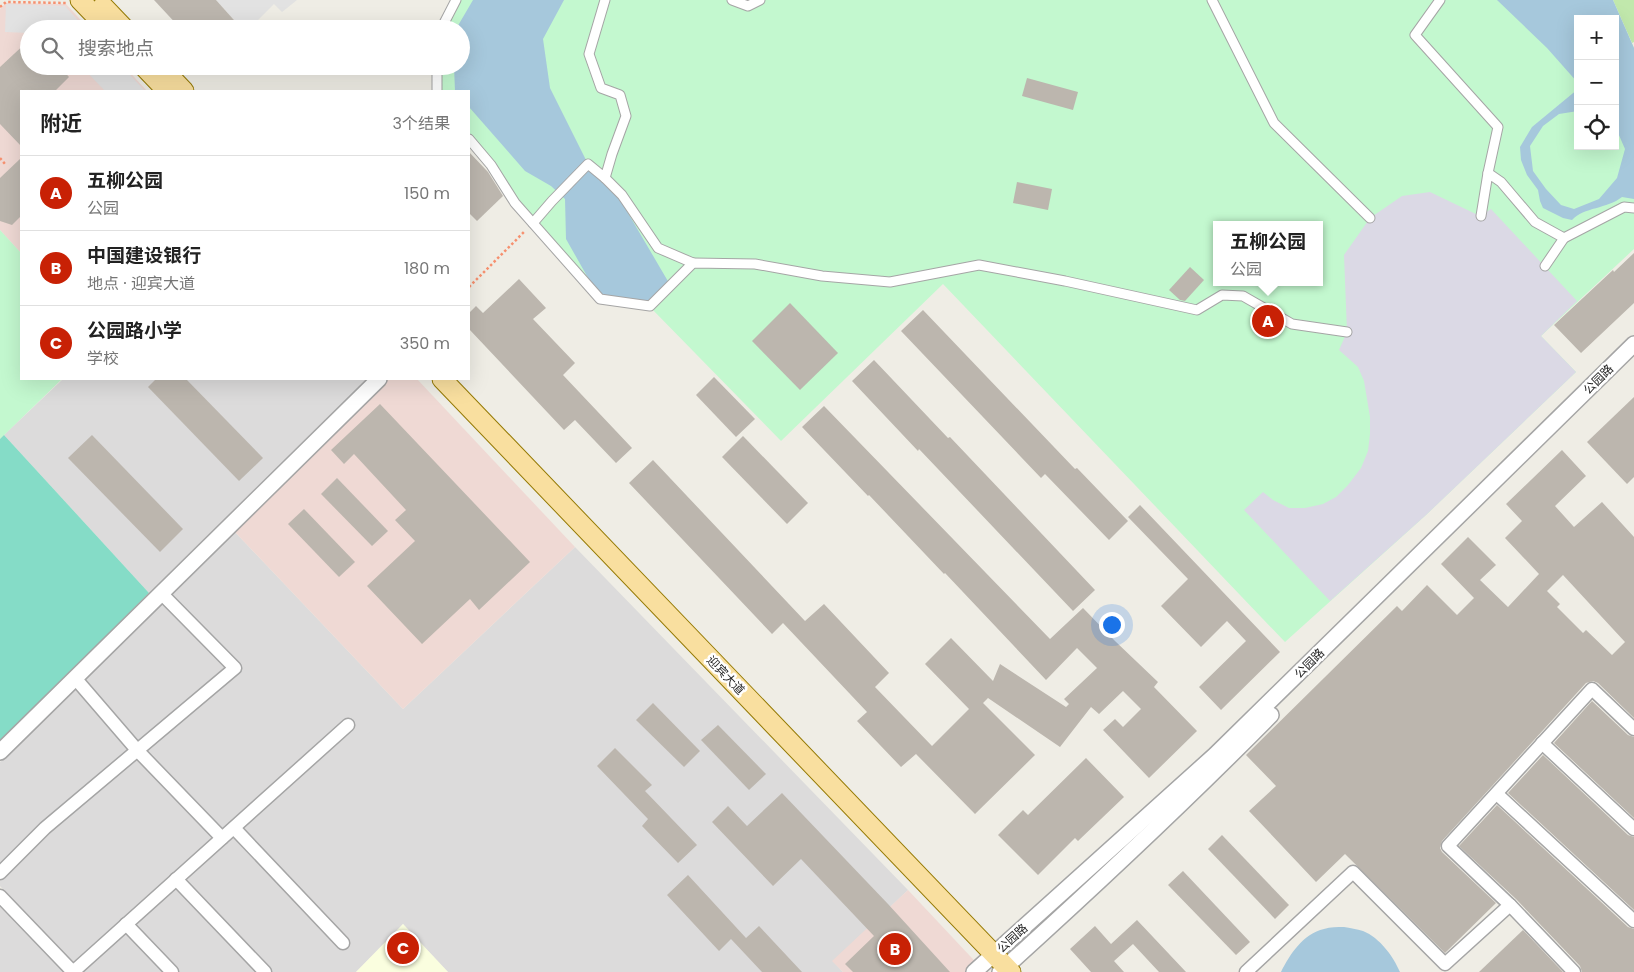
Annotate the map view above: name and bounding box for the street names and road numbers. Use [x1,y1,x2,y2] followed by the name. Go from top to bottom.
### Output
[1579,360,1617,398] street label: 公园路
[1290,644,1328,682] street label: 公园路
[703,652,749,698] street label: 迎宾大道
[993,920,1031,956] street label: 公园路

